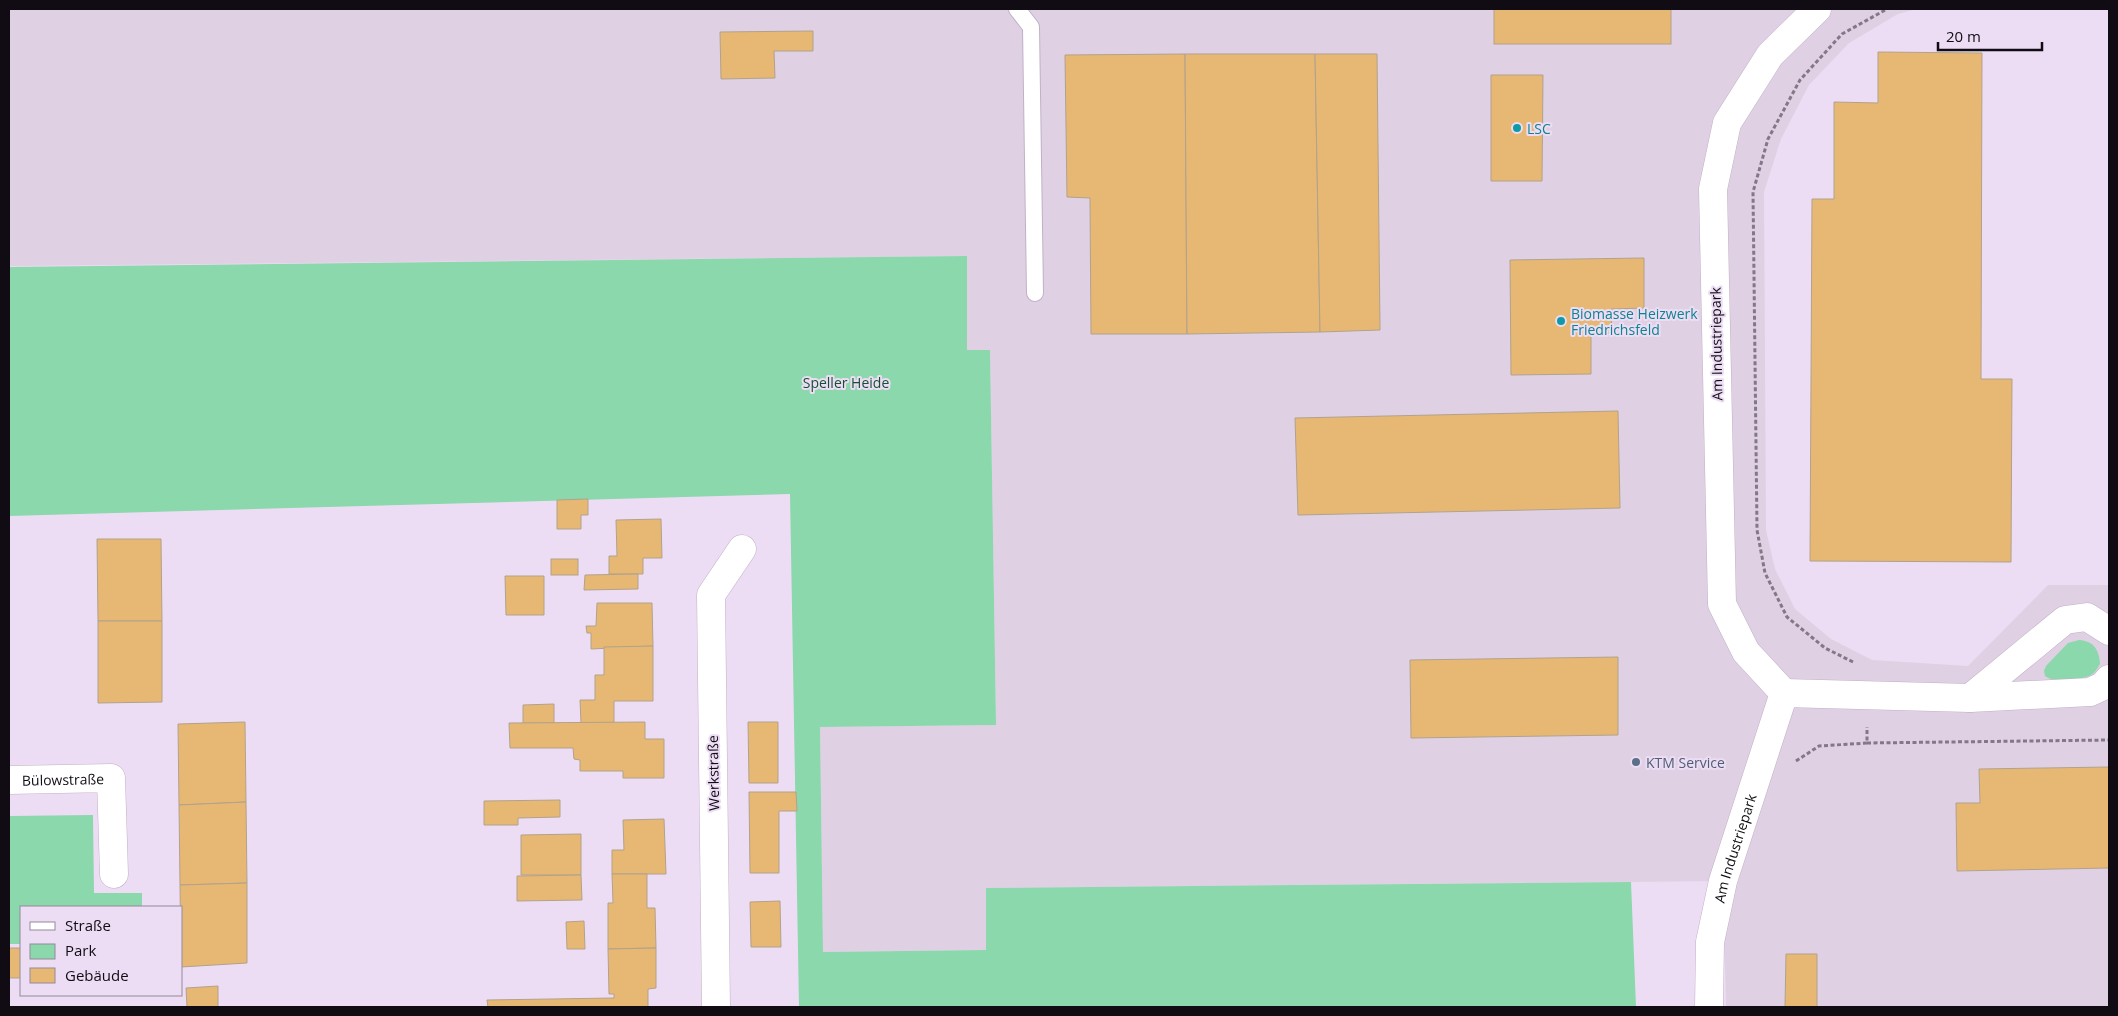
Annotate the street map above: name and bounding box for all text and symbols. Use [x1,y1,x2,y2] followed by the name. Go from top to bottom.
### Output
[1938,20,2042,52] scale bar
[1946,26,1981,46] text: 20 m
[1527,119,1551,138] place label: LSC
[1511,122,1523,134] marker: LSC
[1706,287,1726,401] street label: Am Industriepark
[1571,304,1698,339] place label: Biomasse Heizwerk Friedrichsfeld
[1555,315,1567,327] marker: Biomasse Heizwerk Friedrichsfeld
[803,373,889,392] park label: Speller Heide
[703,735,723,811] street label: Werkstraße
[1646,753,1725,772] place label: KTM Service
[1630,756,1642,768] marker: KTM Service
[22,769,104,789] street label: Bülowstraße
[1709,791,1760,905] street label: Am Industriepark
[20,906,182,996] legend
[65,915,111,935] text: Straße
[65,940,96,960] text: Park
[65,965,129,985] text: Gebäude

